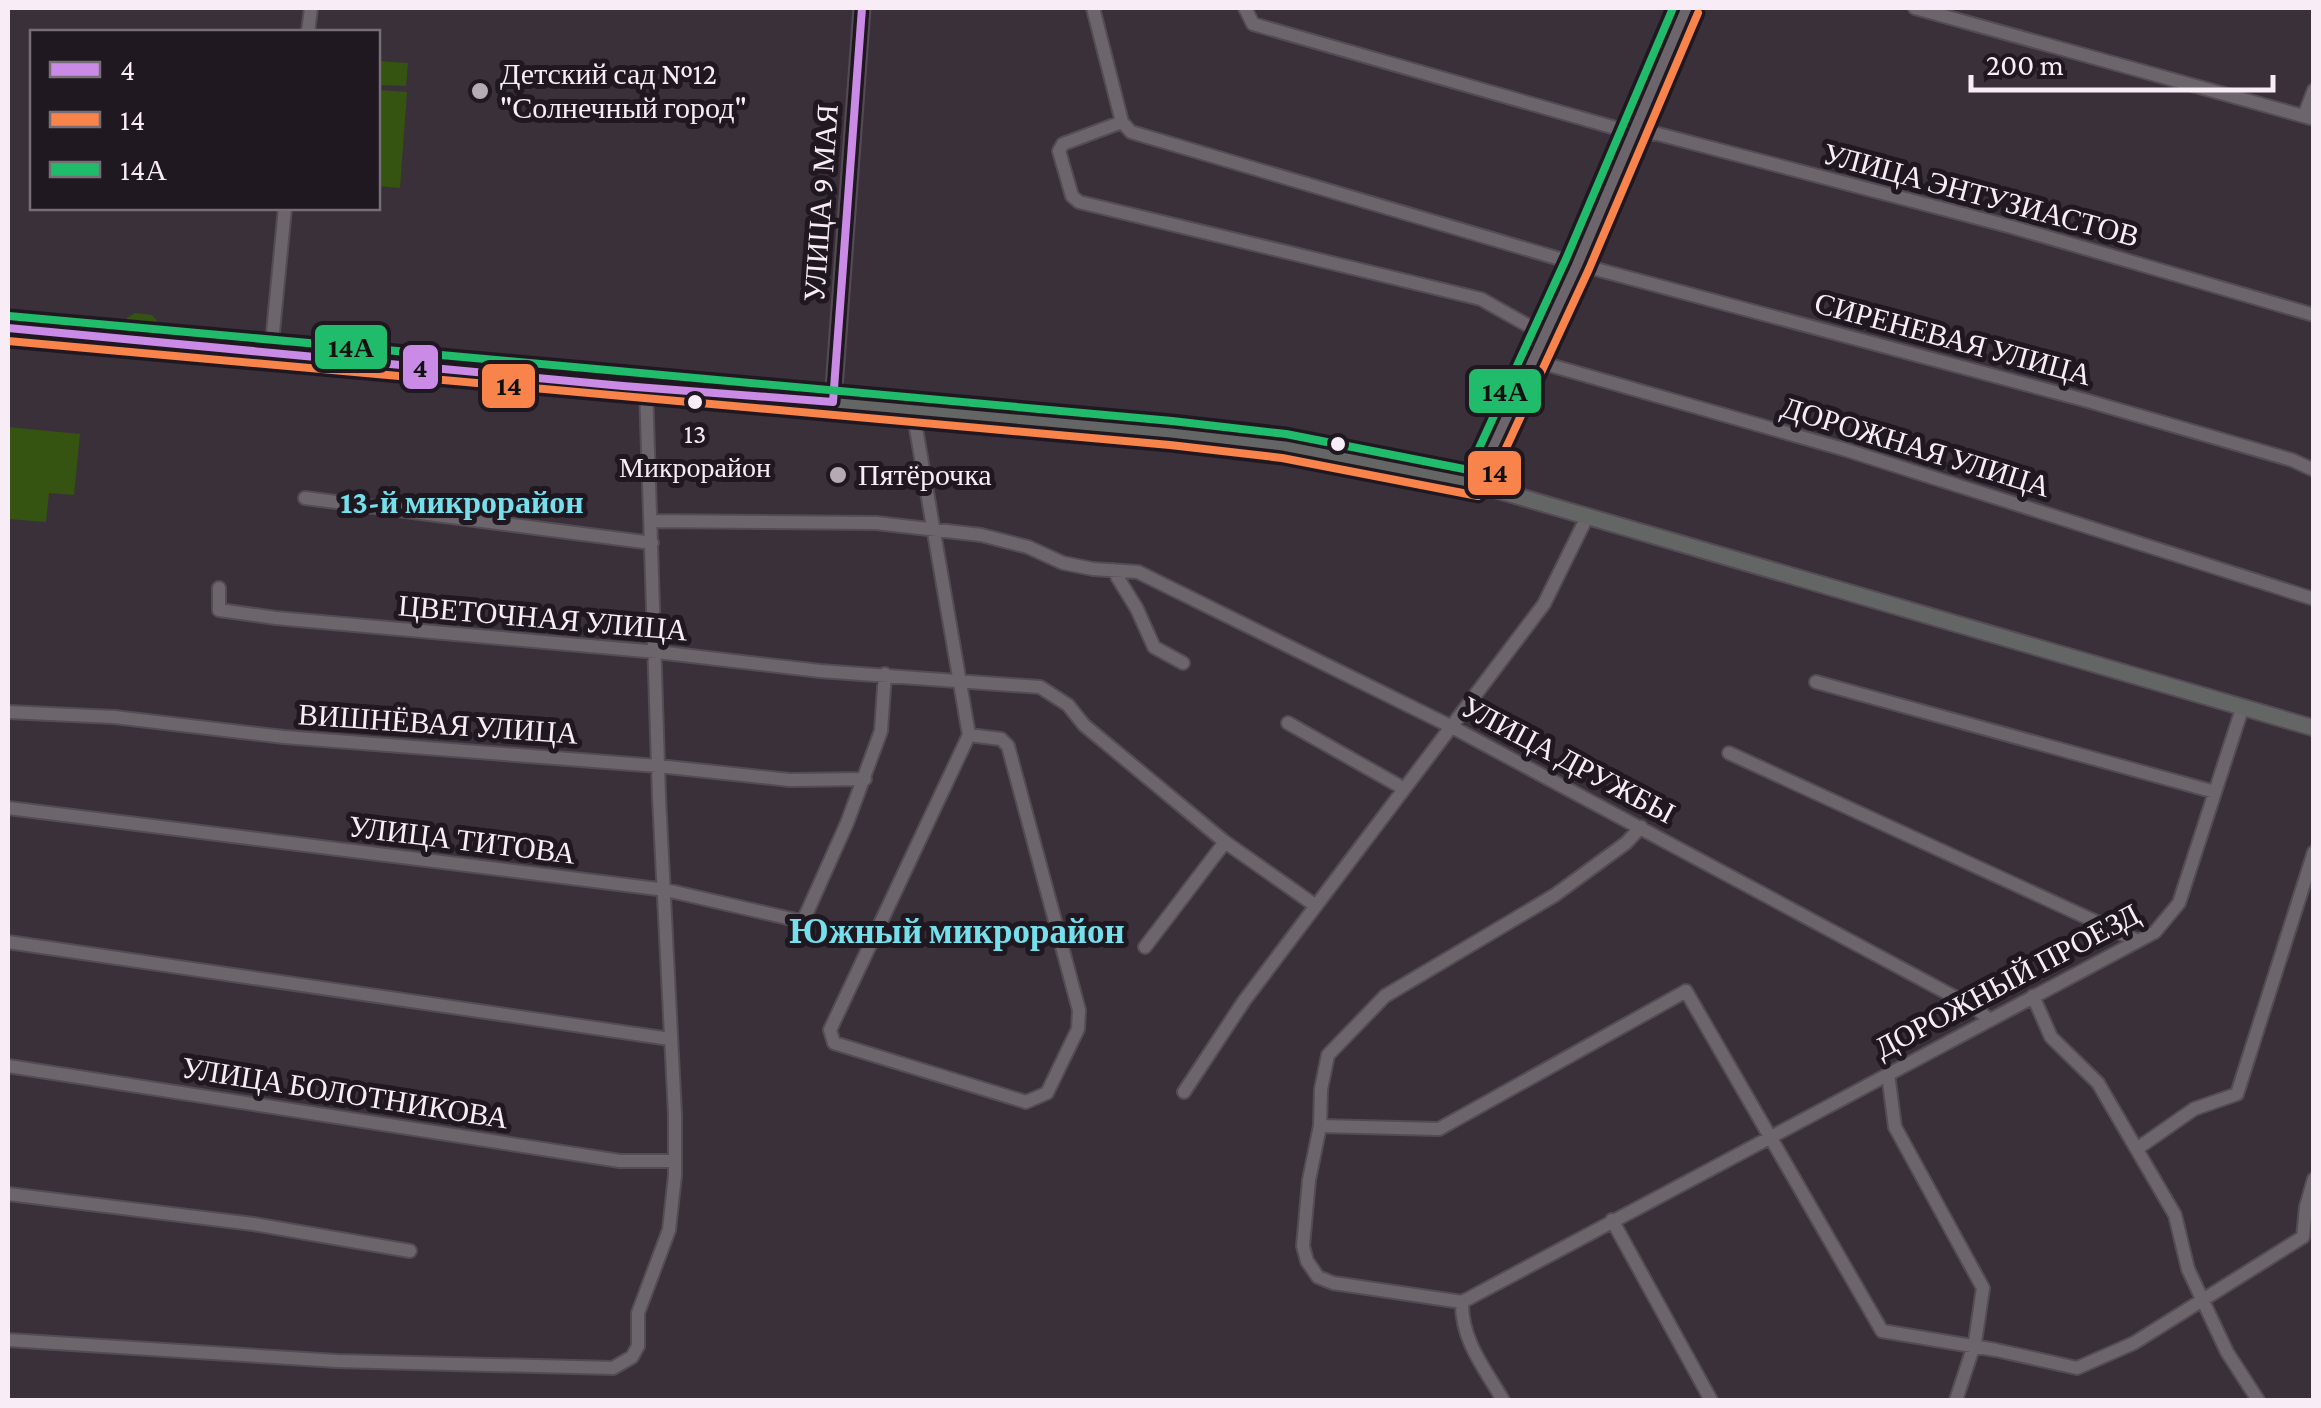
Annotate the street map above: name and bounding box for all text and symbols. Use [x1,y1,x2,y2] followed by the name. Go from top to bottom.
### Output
[30,30,380,210] legend
[1971,30,2274,92] scale bar
[1986,48,2064,81] text: 200 m
[120,53,135,86] text: 4
[500,57,747,124] place label: Детский сад №12 "Солнечный город"
[469,80,491,102] marker: Детский сад №12 "Солнечный город"
[120,103,145,136] text: 14
[797,103,844,303] street label: УЛИЦА 9 МАЯ
[1819,136,2143,253] street label: УЛИЦА ЭНТУЗИАСТОВ
[120,153,167,186] text: 14А
[1811,286,2096,391] street label: СИРЕНЕВАЯ УЛИЦА
[313,323,389,371] line badge: 14А
[328,332,375,363] text: 14А
[401,343,440,391] line badge: 4
[412,352,428,383] text: 4
[480,362,537,410] line badge: 14
[1467,367,1543,415] line badge: 14А
[496,370,522,401] text: 14
[1482,376,1529,407] text: 14А
[1778,390,2055,503] street label: ДОРОЖНАЯ УЛИЦА
[685,392,705,412] marker: 13 Микрорайон
[619,418,771,483] place label: 13 Микрорайон
[1328,434,1348,454] unlabelled marker
[1466,449,1523,497] line badge: 14
[1482,457,1508,488] text: 14
[858,458,992,491] place label: Пятёрочка
[827,464,849,486] marker: Пятёрочка
[340,484,584,520] district label: 13-й микрорайон
[397,588,690,647] street label: ЦВЕТОЧНАЯ УЛИЦА
[1456,689,1680,830] street label: УЛИЦА ДРУЖБЫ
[297,697,579,750] street label: ВИШНЁВАЯ УЛИЦА
[347,809,578,870] street label: УЛИЦА ТИТОВА
[1869,897,2145,1064] street label: ДОРОЖНЫЙ ПРОЕЗД
[789,912,1125,951] district label: Южный микрорайон
[179,1050,511,1135] street label: УЛИЦА БОЛОТНИКОВА

